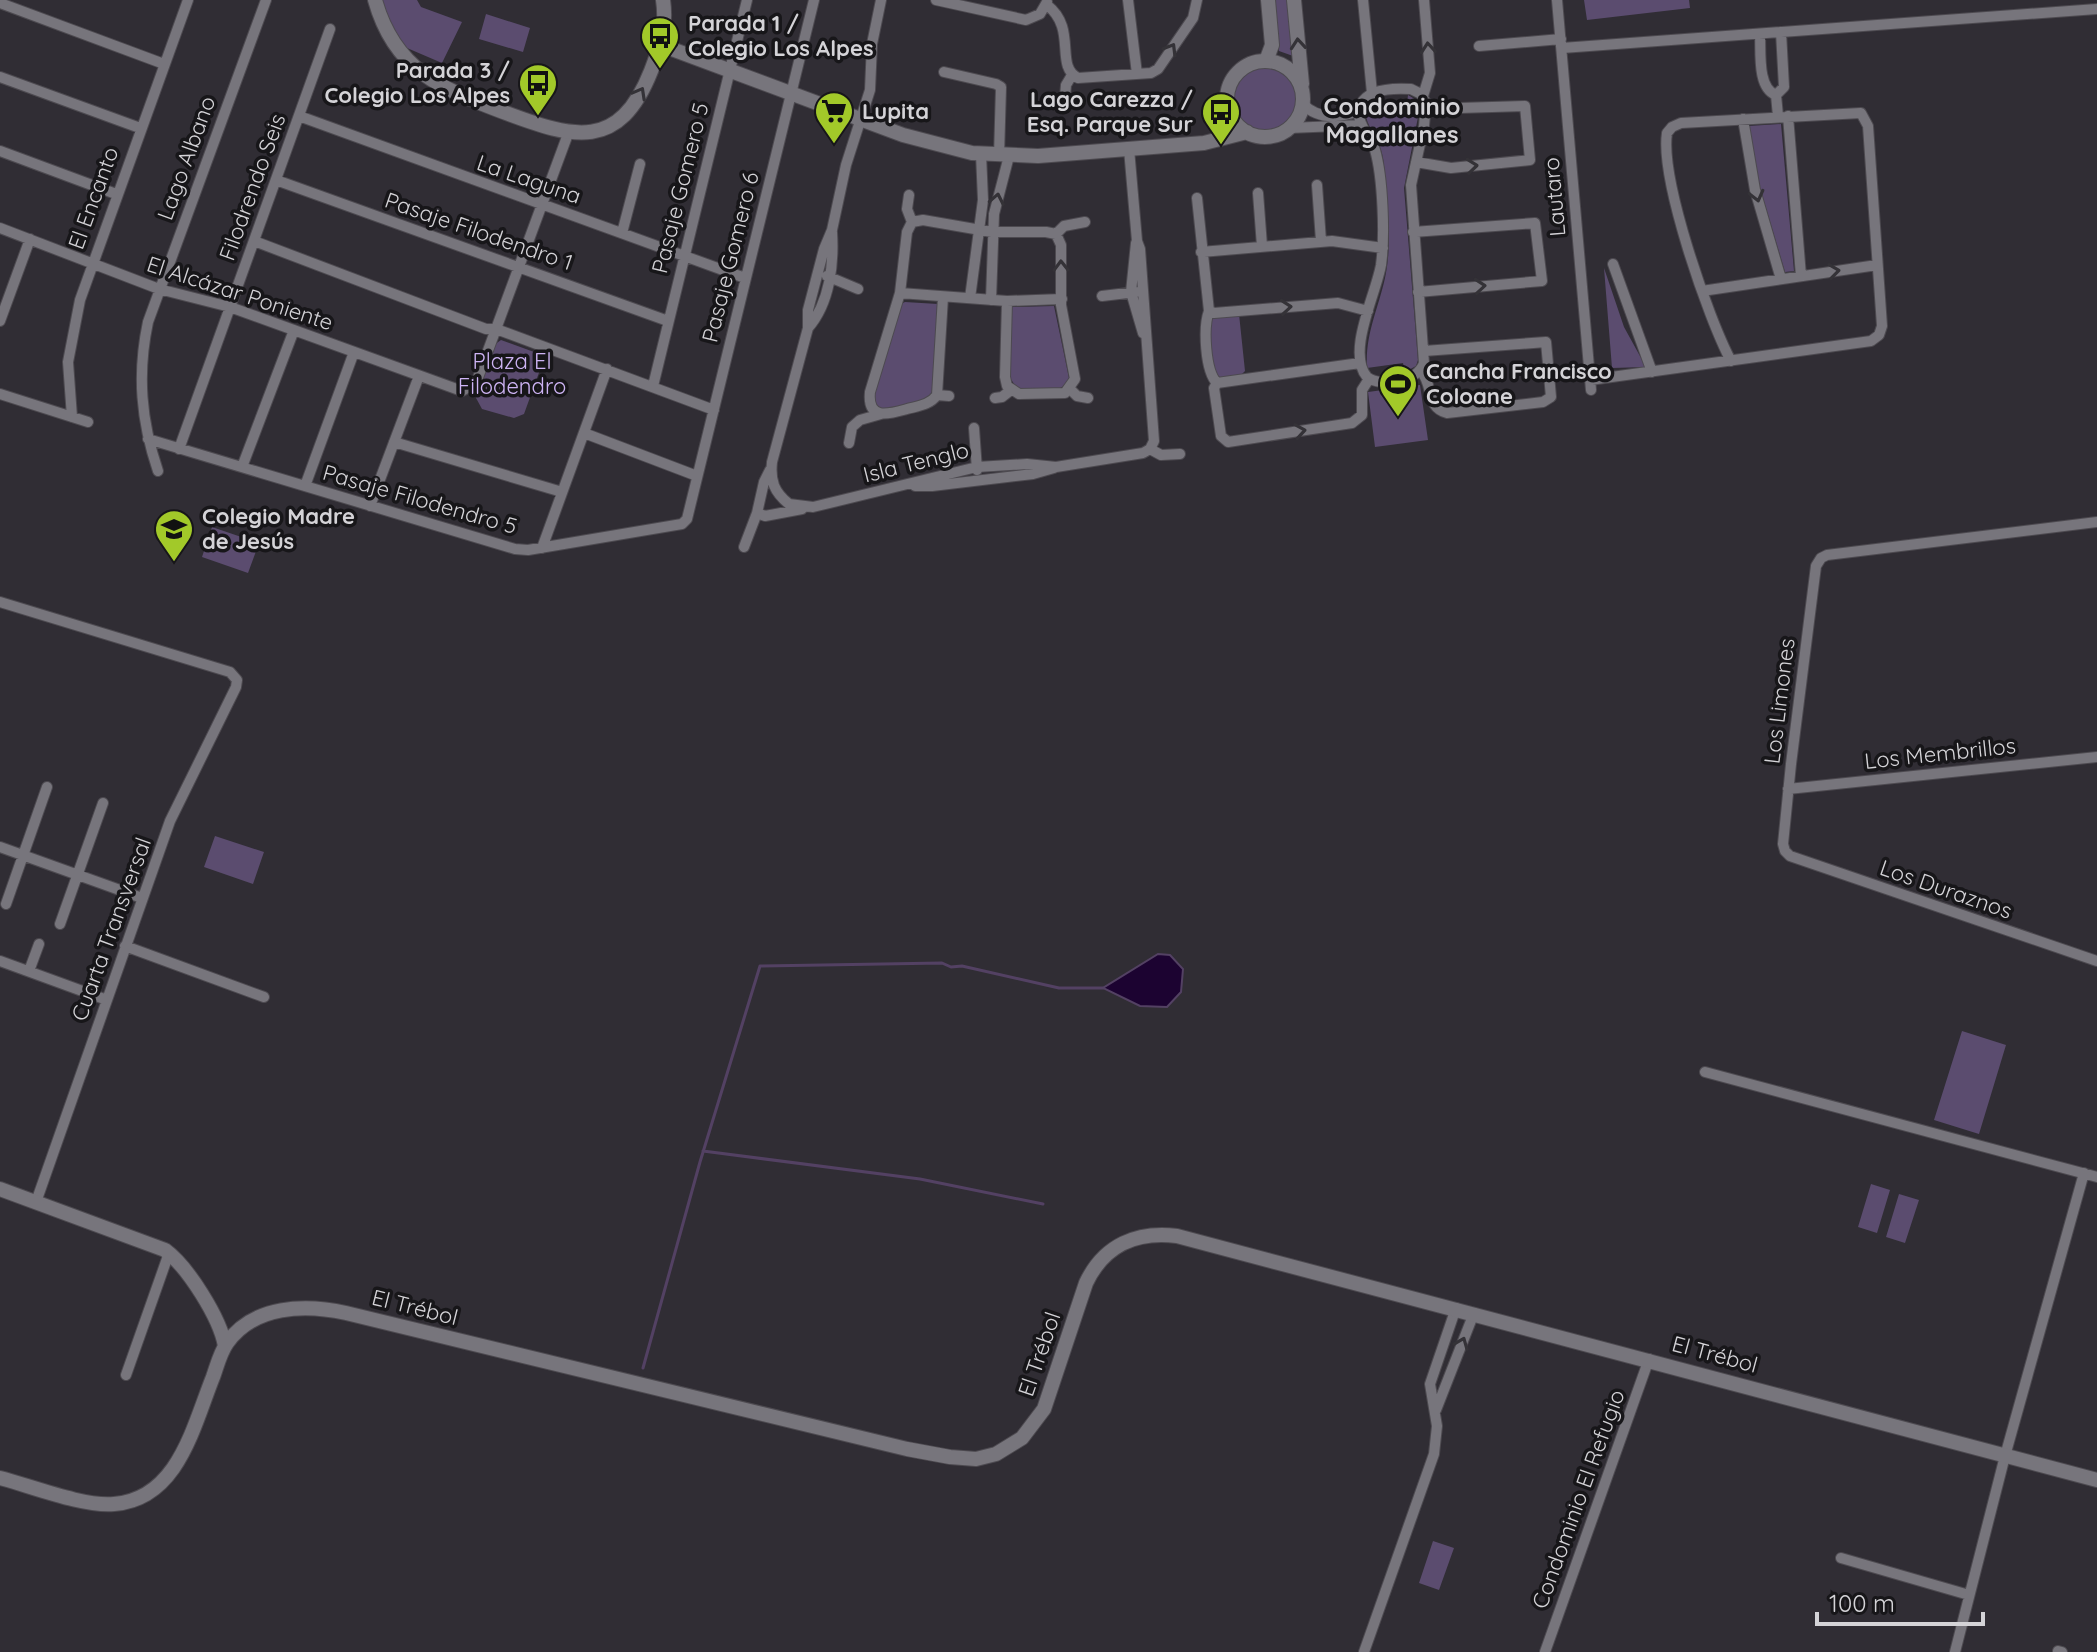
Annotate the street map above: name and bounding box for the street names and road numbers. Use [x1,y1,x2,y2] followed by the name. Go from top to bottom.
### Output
[151,92,221,224] street label: Lago Albano
[645,100,715,276] street label: Pasaje Gomero 5
[212,110,292,264] street label: Filodrendo Seis
[62,143,124,253] street label: El Encanto
[473,148,585,210] street label: La Laguna
[1537,156,1571,238] street label: Lautaro
[695,169,765,345] street label: Pasaje Gomero 6
[381,186,577,276] street label: Pasaje Filodendro 1
[143,250,337,336] street label: El Alcázar Poniente
[860,435,972,489] street label: Isla Tenglo
[320,458,520,540] street label: Pasaje Filodendro 5
[1757,636,1801,766] street label: Los Limones
[1863,731,2017,775] street label: Los Membrillos
[65,833,157,1025] street label: Cuarta Transversal
[1876,853,2016,925] street label: Los Duraznos
[369,1283,461,1331] street label: El Trébol
[1011,1308,1067,1400] street label: El Trébol
[1669,1329,1761,1379] street label: El Trébol
[1525,1386,1631,1612] street label: Condominio El Refugio

